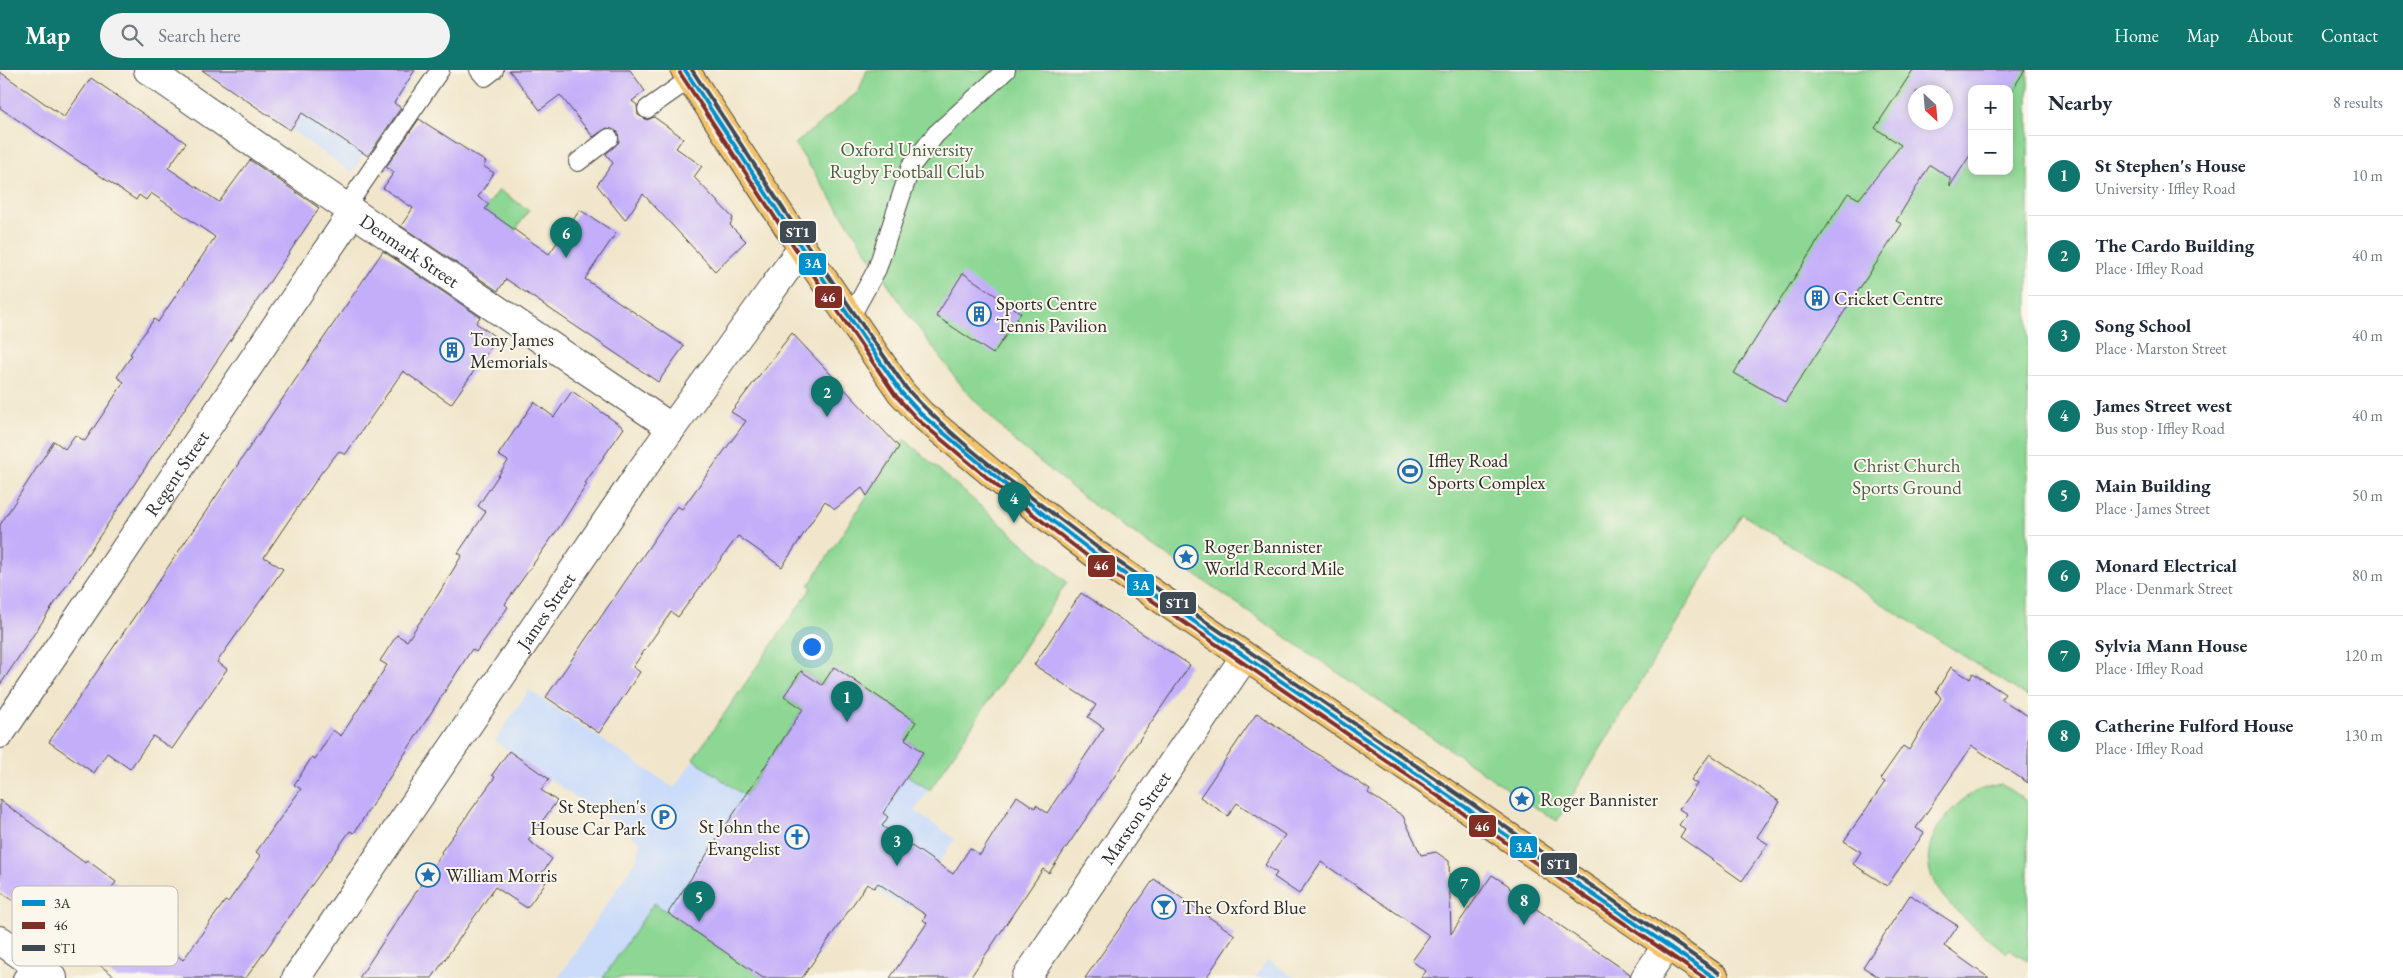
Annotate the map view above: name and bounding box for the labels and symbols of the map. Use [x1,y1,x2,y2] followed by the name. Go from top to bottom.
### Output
[1908,85,1953,130] north arrow
[830,137,985,184] park label: Oxford University Rugby Football Club
[355,208,464,294] street label: Denmark Street
[550,217,582,258] pin: 6
[779,220,817,244] line badge: ST1
[786,223,810,241] text: ST1
[798,252,827,276] line badge: 3A
[804,254,823,272] text: 3A
[814,285,843,309] line badge: 46
[1804,285,1830,311] building icon: Cricket Centre
[1834,286,1943,311] place label: Cricket Centre
[821,288,836,306] text: 46
[996,291,1107,338] place label: Sports Centre Tennis Pavilion
[966,301,992,327] building icon: Sports Centre Tennis Pavilion
[470,327,554,374] place label: Tony James Memorials
[439,337,465,363] building icon: Tony James Memorials
[811,376,843,417] pin: 2
[139,426,215,521] street label: Regent Street
[1428,448,1546,495] place label: Iffley Road Sports Complex
[1852,453,1962,500] park label: Christ Church Sports Ground
[1397,458,1423,484] sports icon: Iffley Road Sports Complex
[998,482,1030,523] pin: 4
[1204,534,1344,581] place label: Roger Bannister World Record Mile
[1173,544,1199,570] place icon: Roger Bannister World Record Mile
[1087,554,1116,578] line badge: 46
[1094,556,1109,574] text: 46
[510,568,581,656] street label: James Street
[1126,573,1155,597] line badge: 3A
[1132,576,1151,594] text: 3A
[1159,591,1197,615] line badge: ST1
[1166,594,1190,612] text: ST1
[799,634,825,660] your location
[831,681,863,722] pin: 1
[1095,766,1176,870] street label: Marston Street
[1509,786,1535,812] place icon: Roger Bannister
[1540,787,1659,812] place label: Roger Bannister
[530,794,647,841] place label: St Stephen's House Car Park
[651,804,677,830] parking icon: St Stephen's House Car Park
[699,814,780,861] place label: St John the Evangelist
[1468,814,1497,838] line badge: 46
[1475,817,1490,835] text: 46
[784,824,810,850] church icon: St John the Evangelist
[881,825,913,866] pin: 3
[1509,835,1538,859] line badge: 3A
[1515,838,1534,856] text: 3A
[1540,852,1578,876] line badge: ST1
[1547,855,1571,873] text: ST1
[415,862,441,888] place icon: William Morris
[446,863,557,888] place label: William Morris
[1448,867,1480,908] pin: 7
[683,881,715,922] pin: 5
[1508,884,1540,925] pin: 8
[12,886,178,966] legend
[54,894,71,912] text: 3A
[1151,894,1177,920] bar icon: The Oxford Blue
[1182,895,1306,920] place label: The Oxford Blue
[54,916,68,934] text: 46
[54,939,77,957] text: ST1

